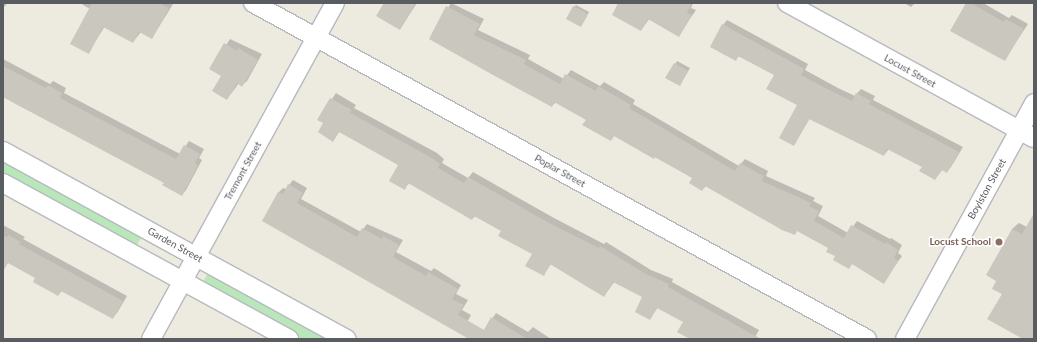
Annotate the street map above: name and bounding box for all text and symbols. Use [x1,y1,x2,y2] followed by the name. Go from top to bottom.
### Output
[882,52,938,90] street label: Locust Street
[222,139,264,203] street label: Tremont Street
[532,152,588,190] street label: Poplar Street
[965,157,1009,221] street label: Boylston Street
[145,225,205,265] street label: Garden Street
[929,236,991,248] place label: Locust School
[994,237,1004,247] marker: Locust School

